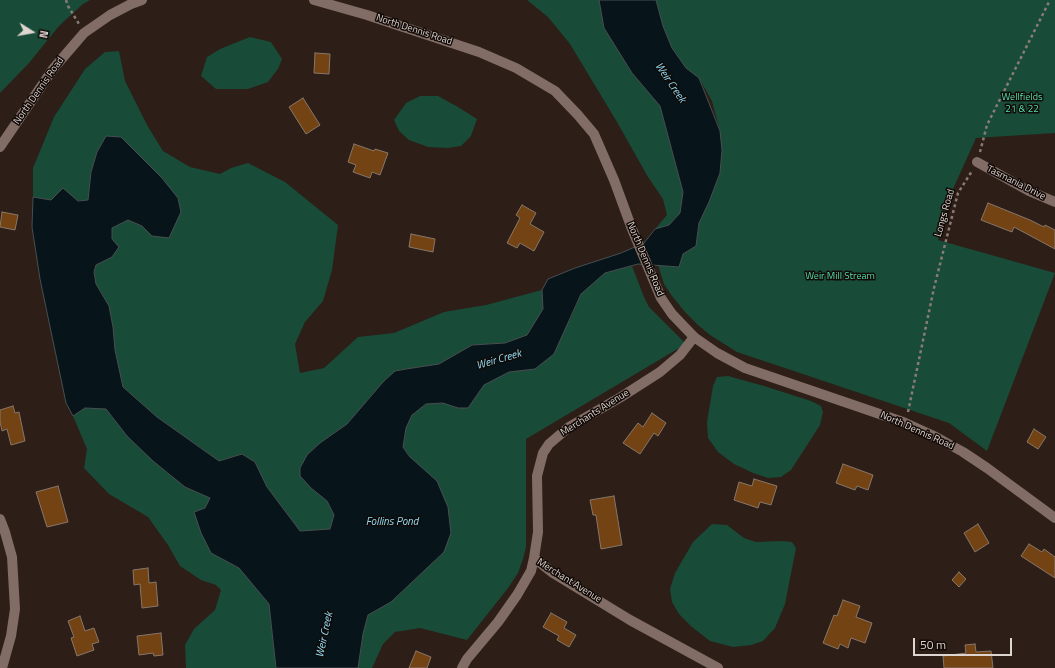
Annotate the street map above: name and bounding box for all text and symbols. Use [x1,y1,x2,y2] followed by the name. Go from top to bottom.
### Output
[12,12,52,52] north arrow
[374,12,454,48] street label: North Dennis Road
[35,29,52,40] text: N
[11,55,67,127] street label: North Dennis Road
[652,60,688,106] water label: Weir Creek
[1001,92,1043,116] park label: Wellfields 21 & 22
[985,163,1047,203] street label: Tasmania Drive
[932,188,958,238] street label: Longs Road
[624,220,666,298] street label: North Dennis Road
[805,271,875,283] park label: Weir Mill Stream
[475,347,523,373] water label: Weir Creek
[559,387,631,439] street label: Merchants Avenue
[878,409,956,453] street label: North Dennis Road
[366,515,418,529] water label: Follins Pond
[535,556,603,606] street label: Merchant Avenue
[314,611,336,659] water label: Weir Creek
[915,630,1014,656] scale bar
[920,635,946,654] text: 50 m

